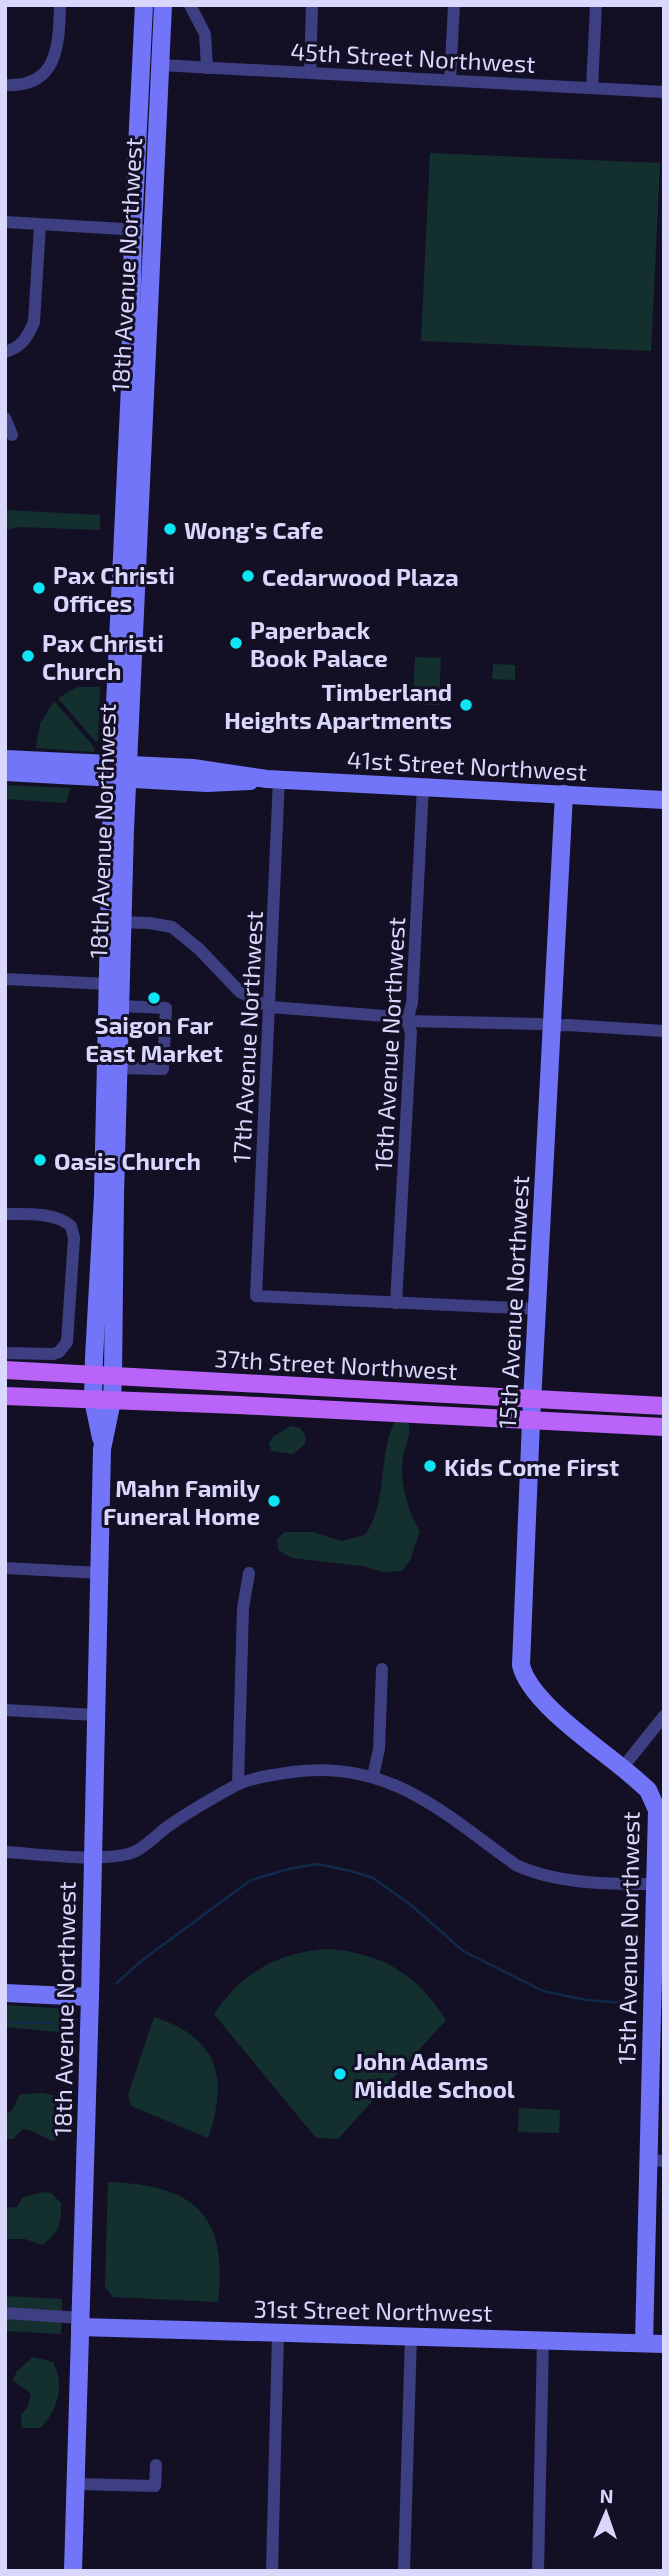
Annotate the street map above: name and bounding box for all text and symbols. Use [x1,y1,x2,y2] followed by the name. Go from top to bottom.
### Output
[290,36,536,78] street label: 45th Street Northwest
[105,137,147,393] street label: 18th Avenue Northwest
[184,515,323,544] place label: Wong's Cafe
[162,521,178,537] marker: Wong's Cafe
[53,560,175,617] place label: Pax Christi Offices
[262,562,459,591] place label: Cedarwood Plaza
[240,568,256,584] marker: Cedarwood Plaza
[31,580,47,596] marker: Pax Christi Offices
[250,615,388,672] place label: Paperback Book Palace
[42,628,164,685] place label: Pax Christi Church
[228,635,244,651] marker: Paperback Book Palace
[20,648,36,664] marker: Pax Christi Church
[224,677,452,734] place label: Timberland Heights Apartments
[458,697,474,713] marker: Timberland Heights Apartments
[83,703,121,959] street label: 18th Avenue Northwest
[346,744,588,786] street label: 41st Street Northwest
[226,910,268,1164] street label: 17th Avenue Northwest
[368,916,410,1172] street label: 16th Avenue Northwest
[146,990,162,1006] marker: Saigon Far East Market
[85,1010,223,1067] place label: Saigon Far East Market
[54,1146,201,1175] place label: Oasis Church
[32,1152,48,1168] marker: Oasis Church
[492,1175,534,1429] street label: 15th Avenue Northwest
[214,1343,458,1385] street label: 37th Street Northwest
[444,1452,619,1481] place label: Kids Come First
[422,1458,438,1474] marker: Kids Come First
[103,1473,260,1530] place label: Mahn Family Funeral Home
[266,1493,282,1509] marker: Mahn Family Funeral Home
[611,1811,645,2065] street label: 15th Avenue Northwest
[47,1881,81,2137] street label: 18th Avenue Northwest
[354,2046,515,2103] place label: John Adams Middle School
[332,2066,348,2082] marker: John Adams Middle School
[253,2293,493,2327] street label: 31st Street Northwest
[571,2478,641,2548] north arrow
[599,2484,614,2507] text: N

